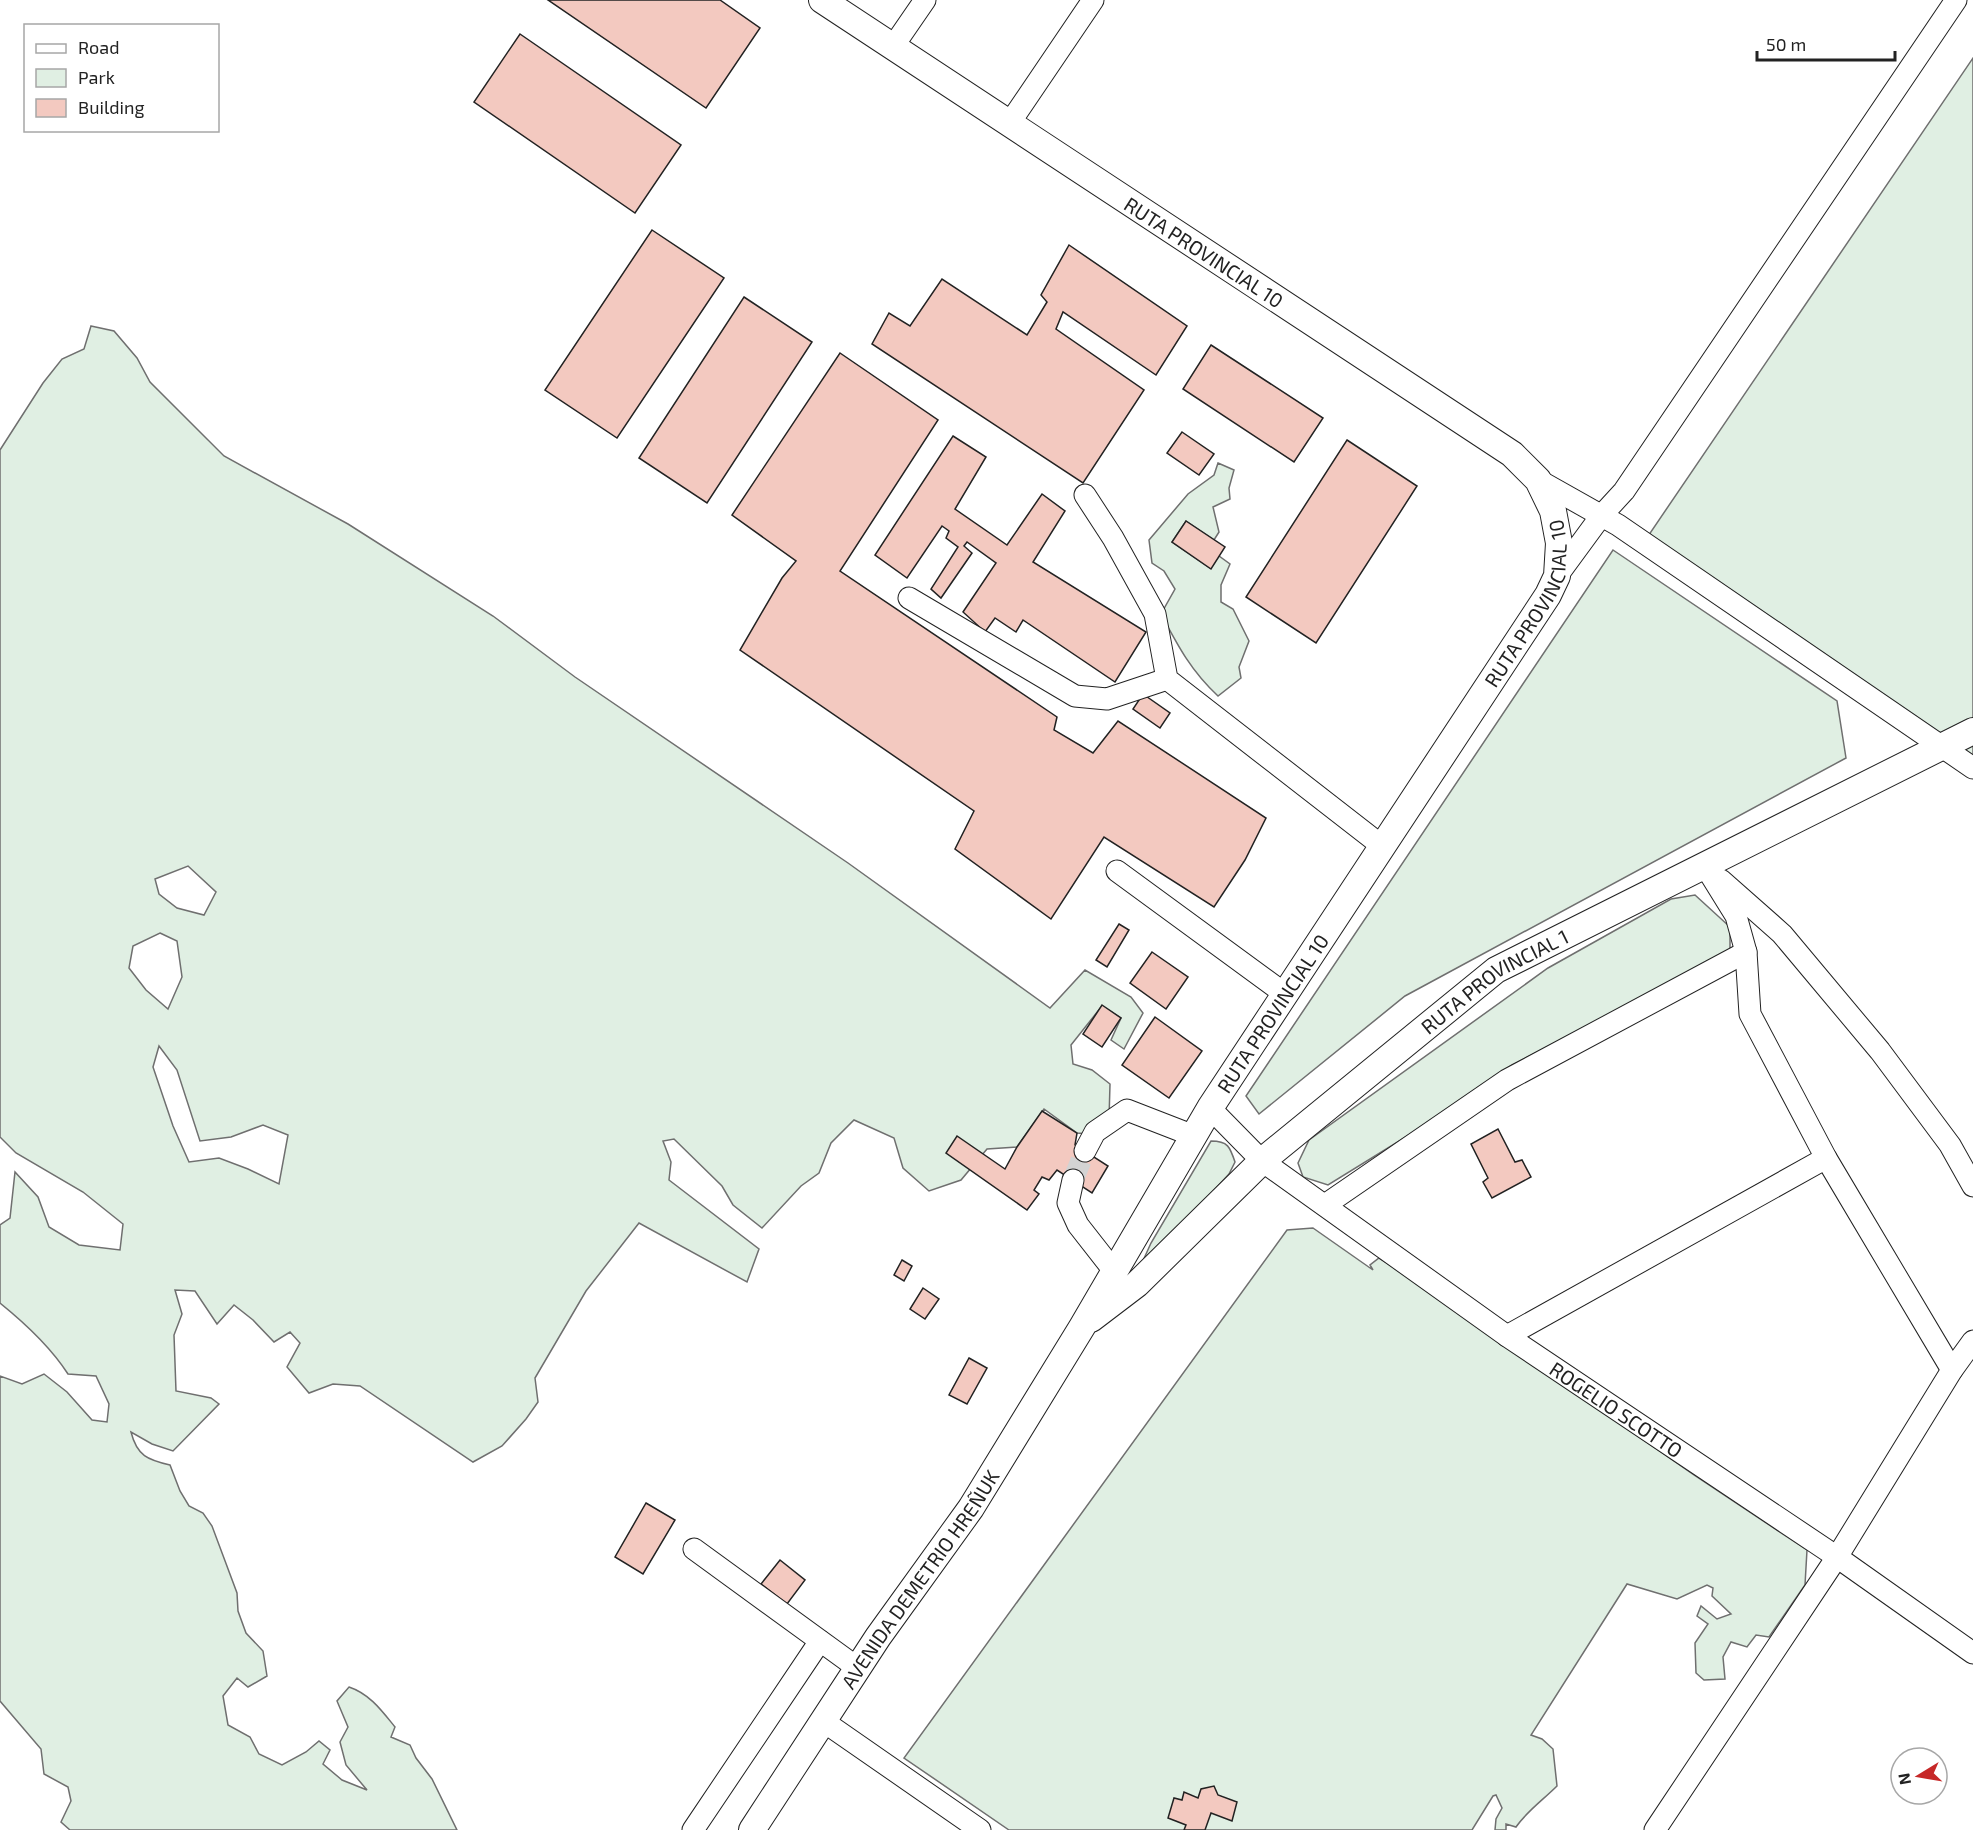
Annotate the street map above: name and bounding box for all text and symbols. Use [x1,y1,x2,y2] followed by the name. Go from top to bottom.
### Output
[24,24,219,132] legend
[1757,24,1895,62] scale bar
[1766,33,1806,55] text: 50 m
[78,36,119,58] text: Road
[78,66,115,88] text: Park
[78,96,145,118] text: Building
[1120,192,1288,312] street label: RUTA PROVINCIAL 10
[1479,518,1571,691] street label: RUTA PROVINCIAL 10
[1416,924,1572,1039] street label: RUTA PROVINCIAL 1
[1212,929,1333,1097] street label: RUTA PROVINCIAL 10
[1545,1356,1687,1462] street label: ROGELIO SCOTTO
[836,1465,1004,1693] street label: AVENIDA DEMETRIO HREÑUK
[1889,1746,1949,1806] north arrow
[1893,1771,1914,1786] text: N

